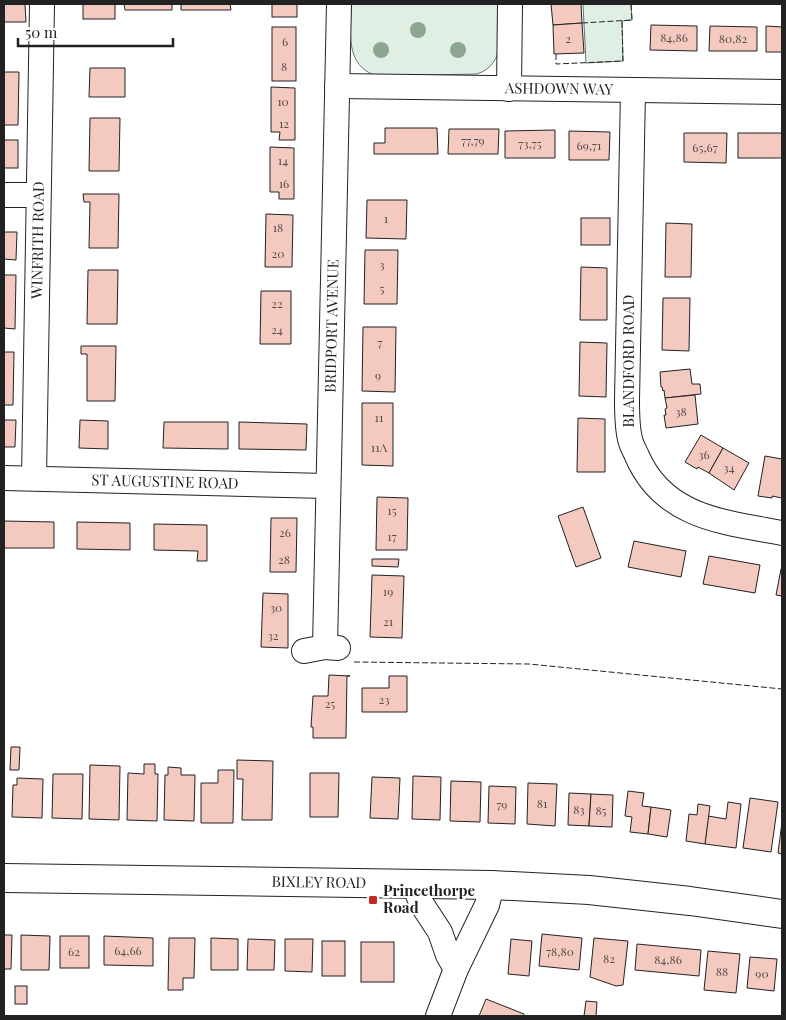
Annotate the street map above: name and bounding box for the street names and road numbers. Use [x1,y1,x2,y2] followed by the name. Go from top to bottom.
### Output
[504,77,613,99] street label: ASHDOWN WAY
[26,181,48,300] street label: WINFRITH ROAD
[320,259,342,393] street label: BRIDPORT AVENUE
[618,294,638,427] street label: BLANDFORD ROAD
[91,469,239,493] street label: ST AUGUSTINE ROAD
[272,871,367,892] street label: BIXLEY ROAD

